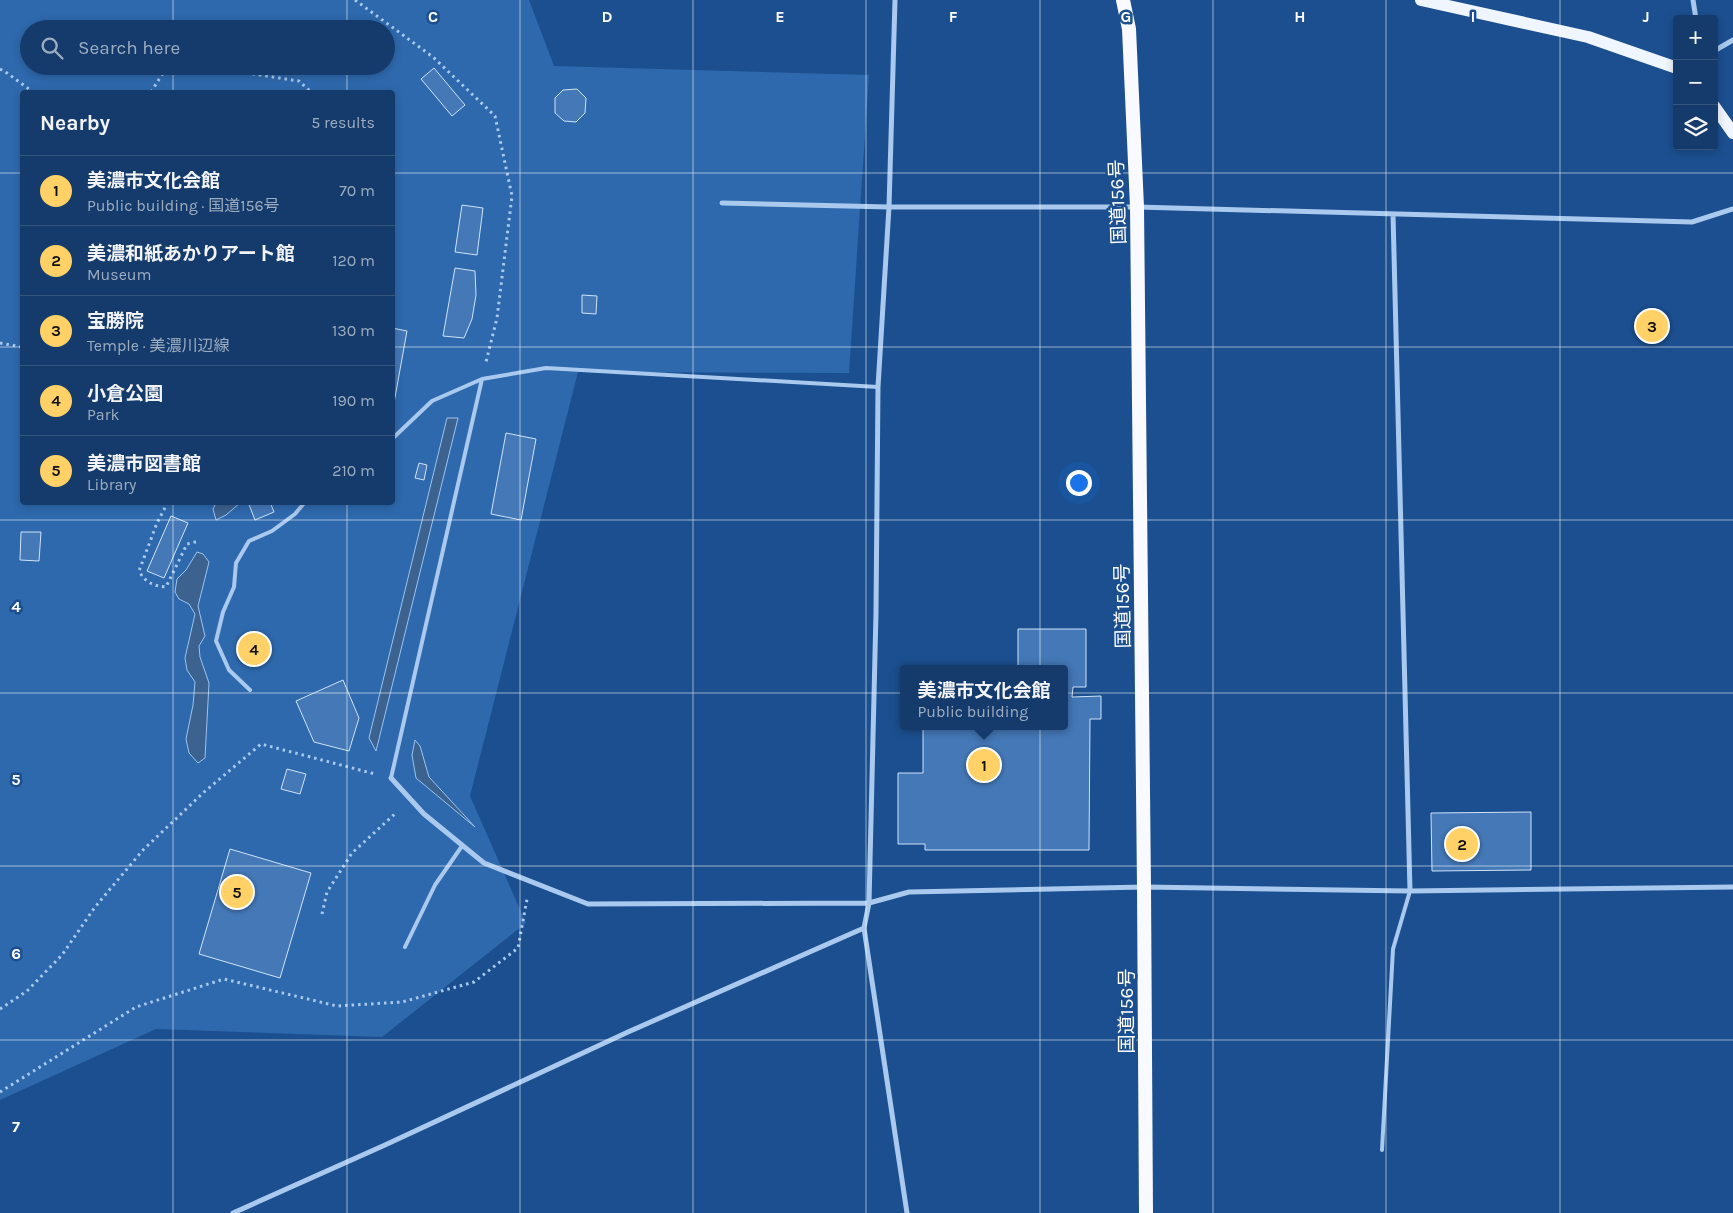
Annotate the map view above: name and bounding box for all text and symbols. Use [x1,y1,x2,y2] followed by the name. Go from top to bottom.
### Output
[428,7,438,26] text: C
[602,7,613,26] text: D
[775,7,785,26] text: E
[949,7,958,26] text: F
[1121,7,1131,26] text: G
[1294,7,1306,26] text: H
[1471,7,1475,26] text: I
[1642,7,1650,26] text: J
[1673,15,1718,150] map controls
[1673,15,1718,60] button: +
[20,20,395,75] search box
[38,34,66,62] icon: search
[78,37,180,59] text: Search here
[1673,60,1718,105] button: −
[1673,105,1718,150] button: layers
[40,111,110,135] text: Nearby
[311,113,375,132] text: 5 results
[1106,159,1130,245] street label: 国道156号
[87,170,220,192] text: 美濃市文化会館
[53,181,59,200] text: 1
[339,181,375,200] text: 70 m
[87,196,280,215] text: Public building · 国道156号
[87,243,295,265] text: 美濃和紙あかりアート館
[51,251,61,270] text: 2
[332,251,375,270] text: 120 m
[87,265,152,284] text: Museum
[1636,307,1668,345] pin: 3
[87,310,144,332] text: 宝勝院
[51,321,61,340] text: 3
[332,321,375,340] text: 130 m
[87,336,230,355] text: Temple · 美濃川辺線
[87,383,163,405] text: 小倉公園
[51,391,61,410] text: 4
[332,391,375,410] text: 190 m
[87,405,119,424] text: Park
[87,453,201,475] text: 美濃市図書館
[51,461,61,480] text: 5
[332,461,375,480] text: 210 m
[1066,470,1092,496] your location
[87,475,137,494] text: Library
[1111,563,1135,649] street label: 国道156号
[11,597,21,616] text: 4
[238,630,270,668] pin: 4
[900,665,1068,730] popup
[917,680,1051,702] text: 美濃市文化会館
[917,702,1028,721] text: Public building
[968,746,1000,784] pin: 1
[11,770,21,789] text: 5
[1446,825,1478,863] pin: 2
[221,873,253,911] pin: 5
[11,944,21,963] text: 6
[1116,969,1138,1053] street label: 国道156号
[12,1117,20,1136] text: 7

